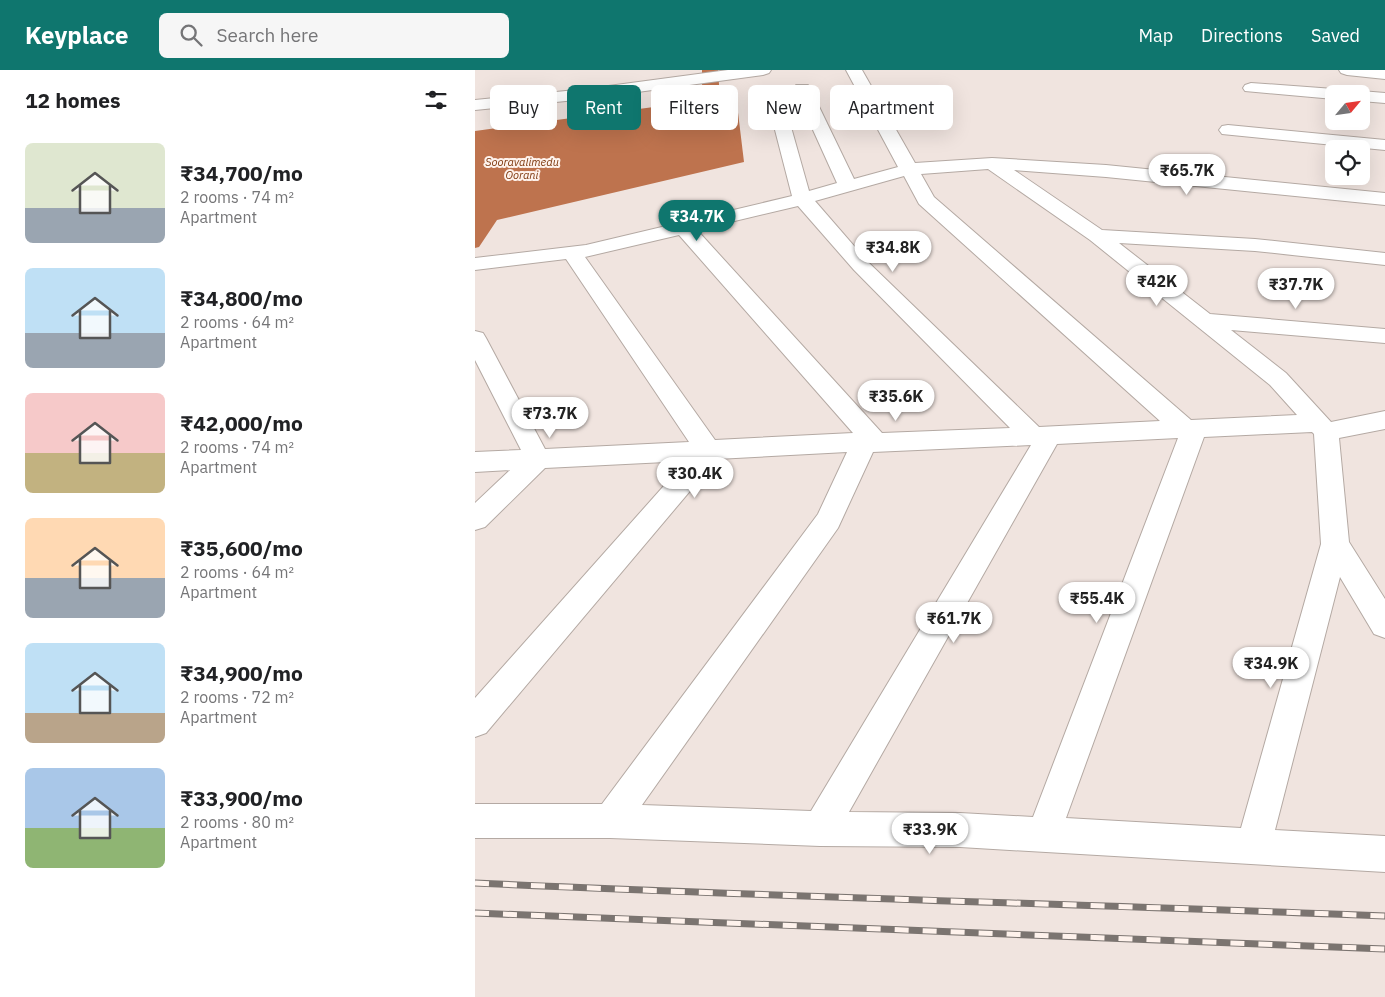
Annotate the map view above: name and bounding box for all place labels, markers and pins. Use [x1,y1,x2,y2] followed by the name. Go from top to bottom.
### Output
[1146,154,1228,196] pin: ₹65.7K
[656,200,738,242] pin: ₹34.7K
[852,230,934,273] pin: ₹34.8K
[1127,264,1187,307] pin: ₹42K
[1255,268,1337,310] pin: ₹37.7K
[855,380,937,422] pin: ₹35.6K
[509,396,591,439] pin: ₹73.7K
[654,456,736,499] pin: ₹30.4K
[1056,582,1138,624] pin: ₹55.4K
[913,602,995,644] pin: ₹61.7K
[1230,646,1312,689] pin: ₹34.9K
[889,812,971,855] pin: ₹33.9K

